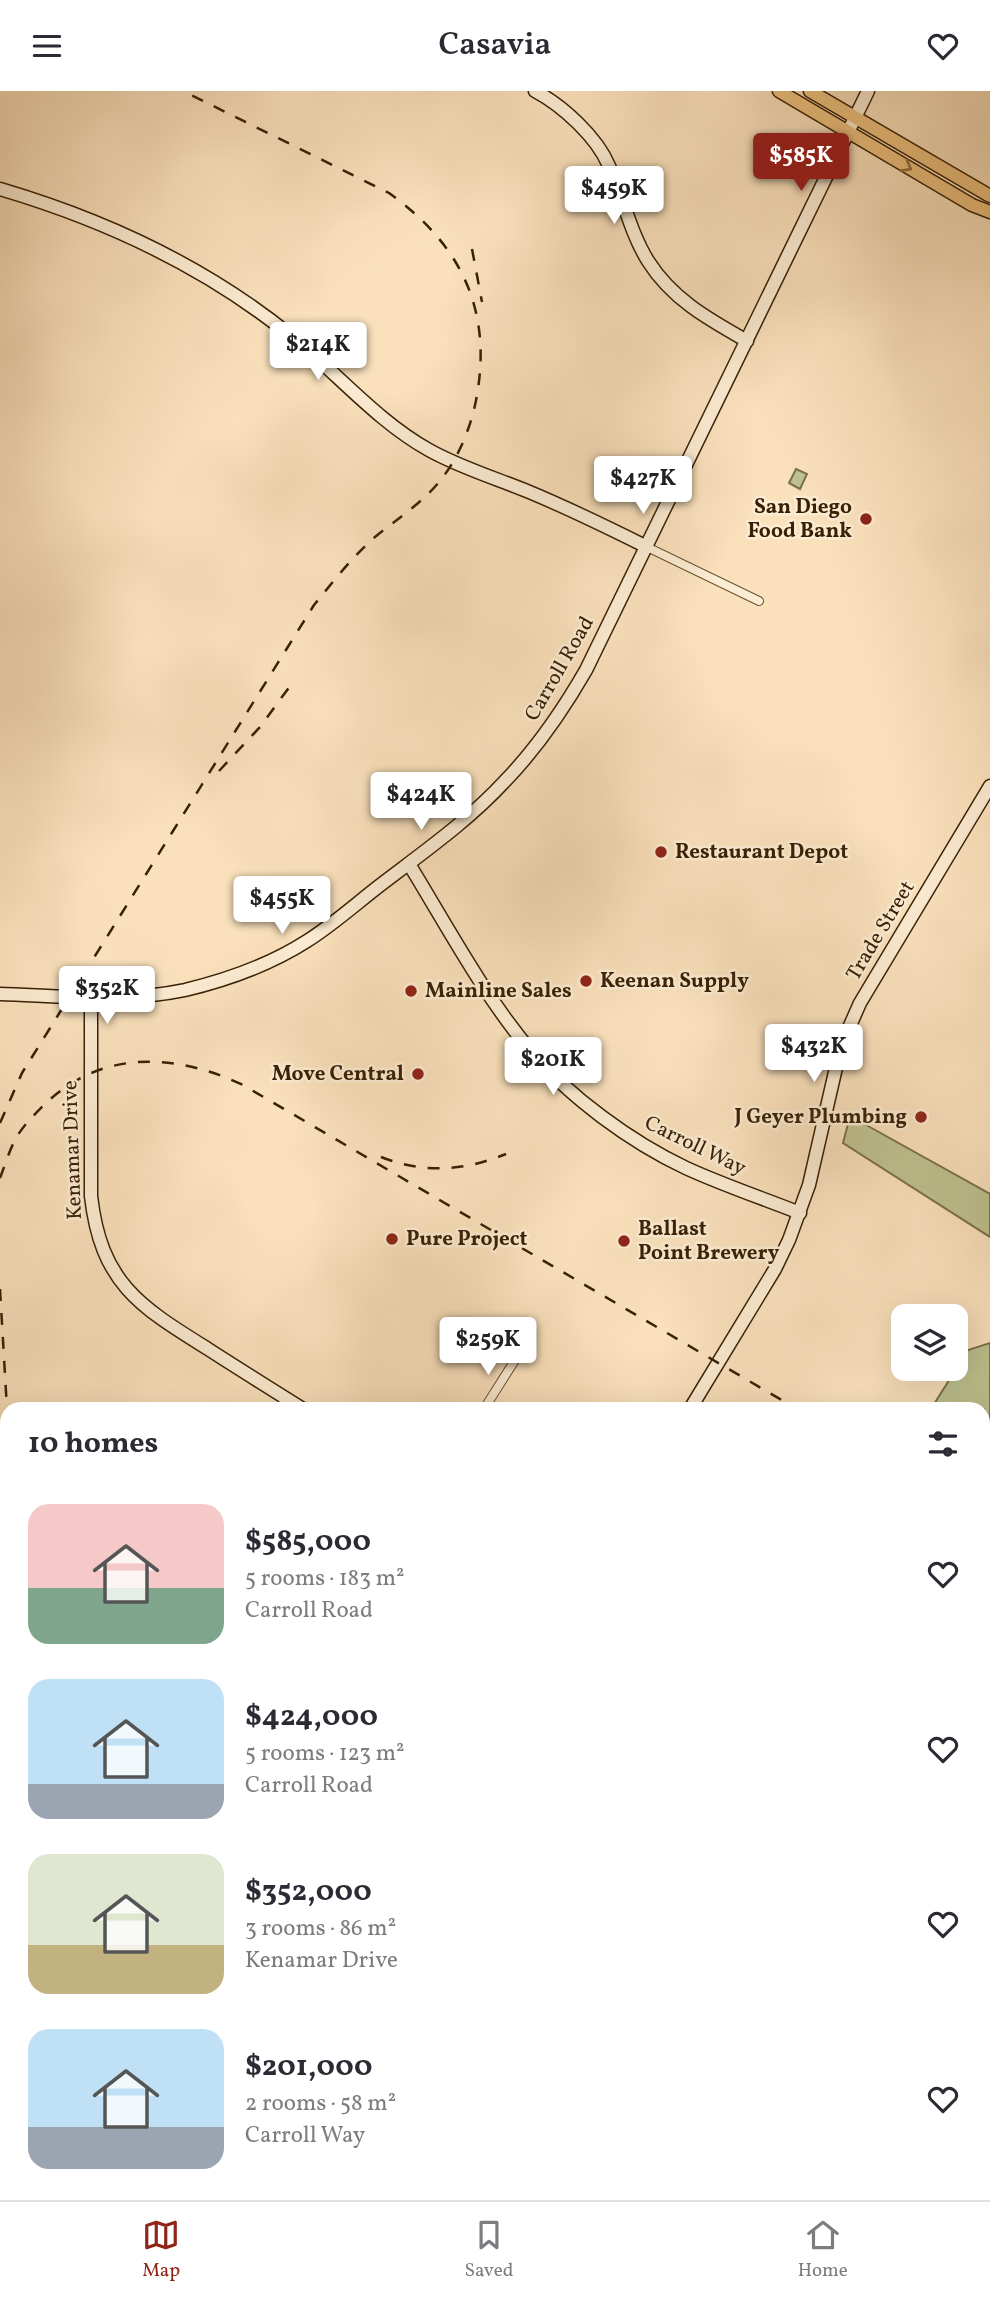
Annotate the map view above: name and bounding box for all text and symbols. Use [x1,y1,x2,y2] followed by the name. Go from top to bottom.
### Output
[439,24,551,68] text: Casavia
[28,27,66,65] icon: menu
[924,27,962,65] icon: heart
[752,133,850,193] pin: $585K
[769,140,833,172] text: $585K
[900,159,913,172] one-way arrow
[565,167,663,226] pin: $459K
[581,173,647,205] text: $459K
[269,323,367,382] pin: $214K
[286,329,350,361] text: $214K
[594,457,692,516] pin: $427K
[610,463,676,495] text: $427K
[748,493,852,546] place label: San Diego Food Bank
[858,511,874,527] marker: San Diego Food Bank
[518,611,602,727] street label: Carroll Road
[372,773,470,832] pin: $424K
[387,779,456,811] text: $424K
[675,838,848,867] place label: Restaurant Depot
[653,844,669,860] marker: Restaurant Depot
[840,876,922,986] street label: Trade Street
[233,877,331,936] pin: $455K
[249,883,315,915] text: $455K
[58,967,156,1026] pin: $352K
[600,967,749,996] place label: Keenan Supply
[75,973,139,1005] text: $352K
[578,973,594,989] marker: Keenan Supply
[425,977,572,1006] place label: Mainline Sales
[403,983,419,999] marker: Mainline Sales
[765,1025,863,1084] pin: $432K
[781,1031,847,1063] text: $432K
[504,1037,602,1097] pin: $201K
[521,1044,585,1076] text: $201K
[272,1060,404,1089] place label: Move Central
[410,1066,426,1082] marker: Move Central
[56,1080,90,1220] street label: Kenamar Drive
[733,1103,907,1132] place label: J Geyer Plumbing
[639,1109,751,1183] street label: Carroll Way
[913,1109,929,1125] marker: J Geyer Plumbing
[638,1215,780,1268] place label: Ballast Point Brewery
[406,1225,528,1254] place label: Pure Project
[384,1231,400,1247] marker: Pure Project
[616,1233,632,1249] marker: Ballast Point Brewery
[891,1304,968,1381] map controls
[891,1304,968,1381] button: layers
[439,1317,537,1377] pin: $259K
[456,1324,521,1356] text: $259K
[28,1423,158,1465] text: 10 homes
[924,1425,962,1463] icon: filters
[245,1521,371,1563] text: $585,000
[84,1532,168,1616] icon: home
[924,1555,962,1593] icon: heart
[245,1563,405,1595] text: 5 rooms · 183 m²
[245,1595,373,1627] text: Carroll Road
[245,1696,378,1738] text: $424,000
[84,1707,168,1791] icon: home
[924,1730,962,1768] icon: heart
[245,1738,405,1770] text: 5 rooms · 123 m²
[245,1770,373,1802] text: Carroll Road
[245,1871,372,1913] text: $352,000
[84,1882,168,1966] icon: home
[924,1905,962,1943] icon: heart
[245,1913,396,1945] text: 3 rooms · 86 m²
[245,1945,398,1977] text: Kenamar Drive
[245,2046,372,2088] text: $201,000
[84,2057,168,2141] icon: home
[924,2080,962,2118] icon: heart
[245,2088,396,2120] text: 2 rooms · 58 m²
[245,2120,365,2152] text: Carroll Way
[142,2216,180,2284] tab: Map
[464,2216,513,2284] tab: Saved
[798,2216,848,2284] tab: Home

